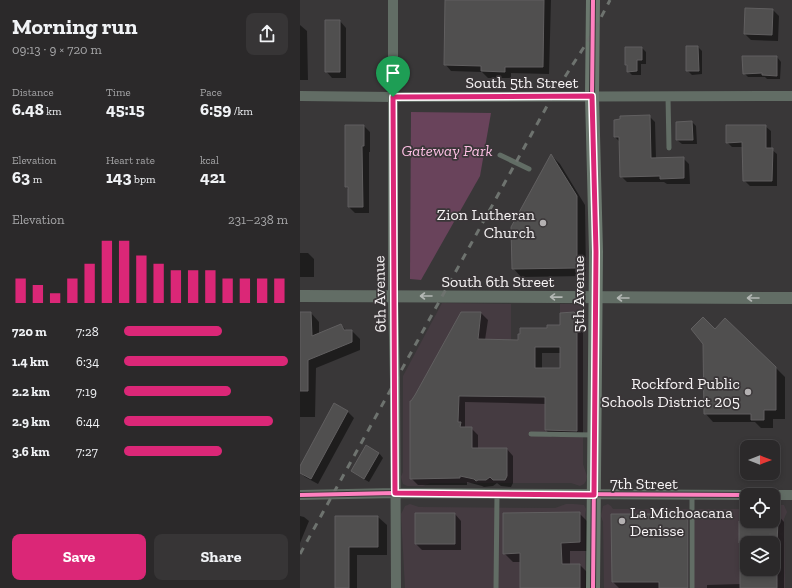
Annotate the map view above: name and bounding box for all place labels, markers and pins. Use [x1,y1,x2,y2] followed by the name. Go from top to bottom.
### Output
[376,56,410,97] pin
[437,205,536,242] place label: Zion Lutheran Church
[538,218,548,228] marker: Zion Lutheran Church
[601,374,740,411] place label: Rockford Public Schools District 205
[743,387,753,397] marker: Rockford Public Schools District 205
[630,503,733,540] place label: La Michoacana Denisse
[617,516,627,526] marker: La Michoacana Denisse

